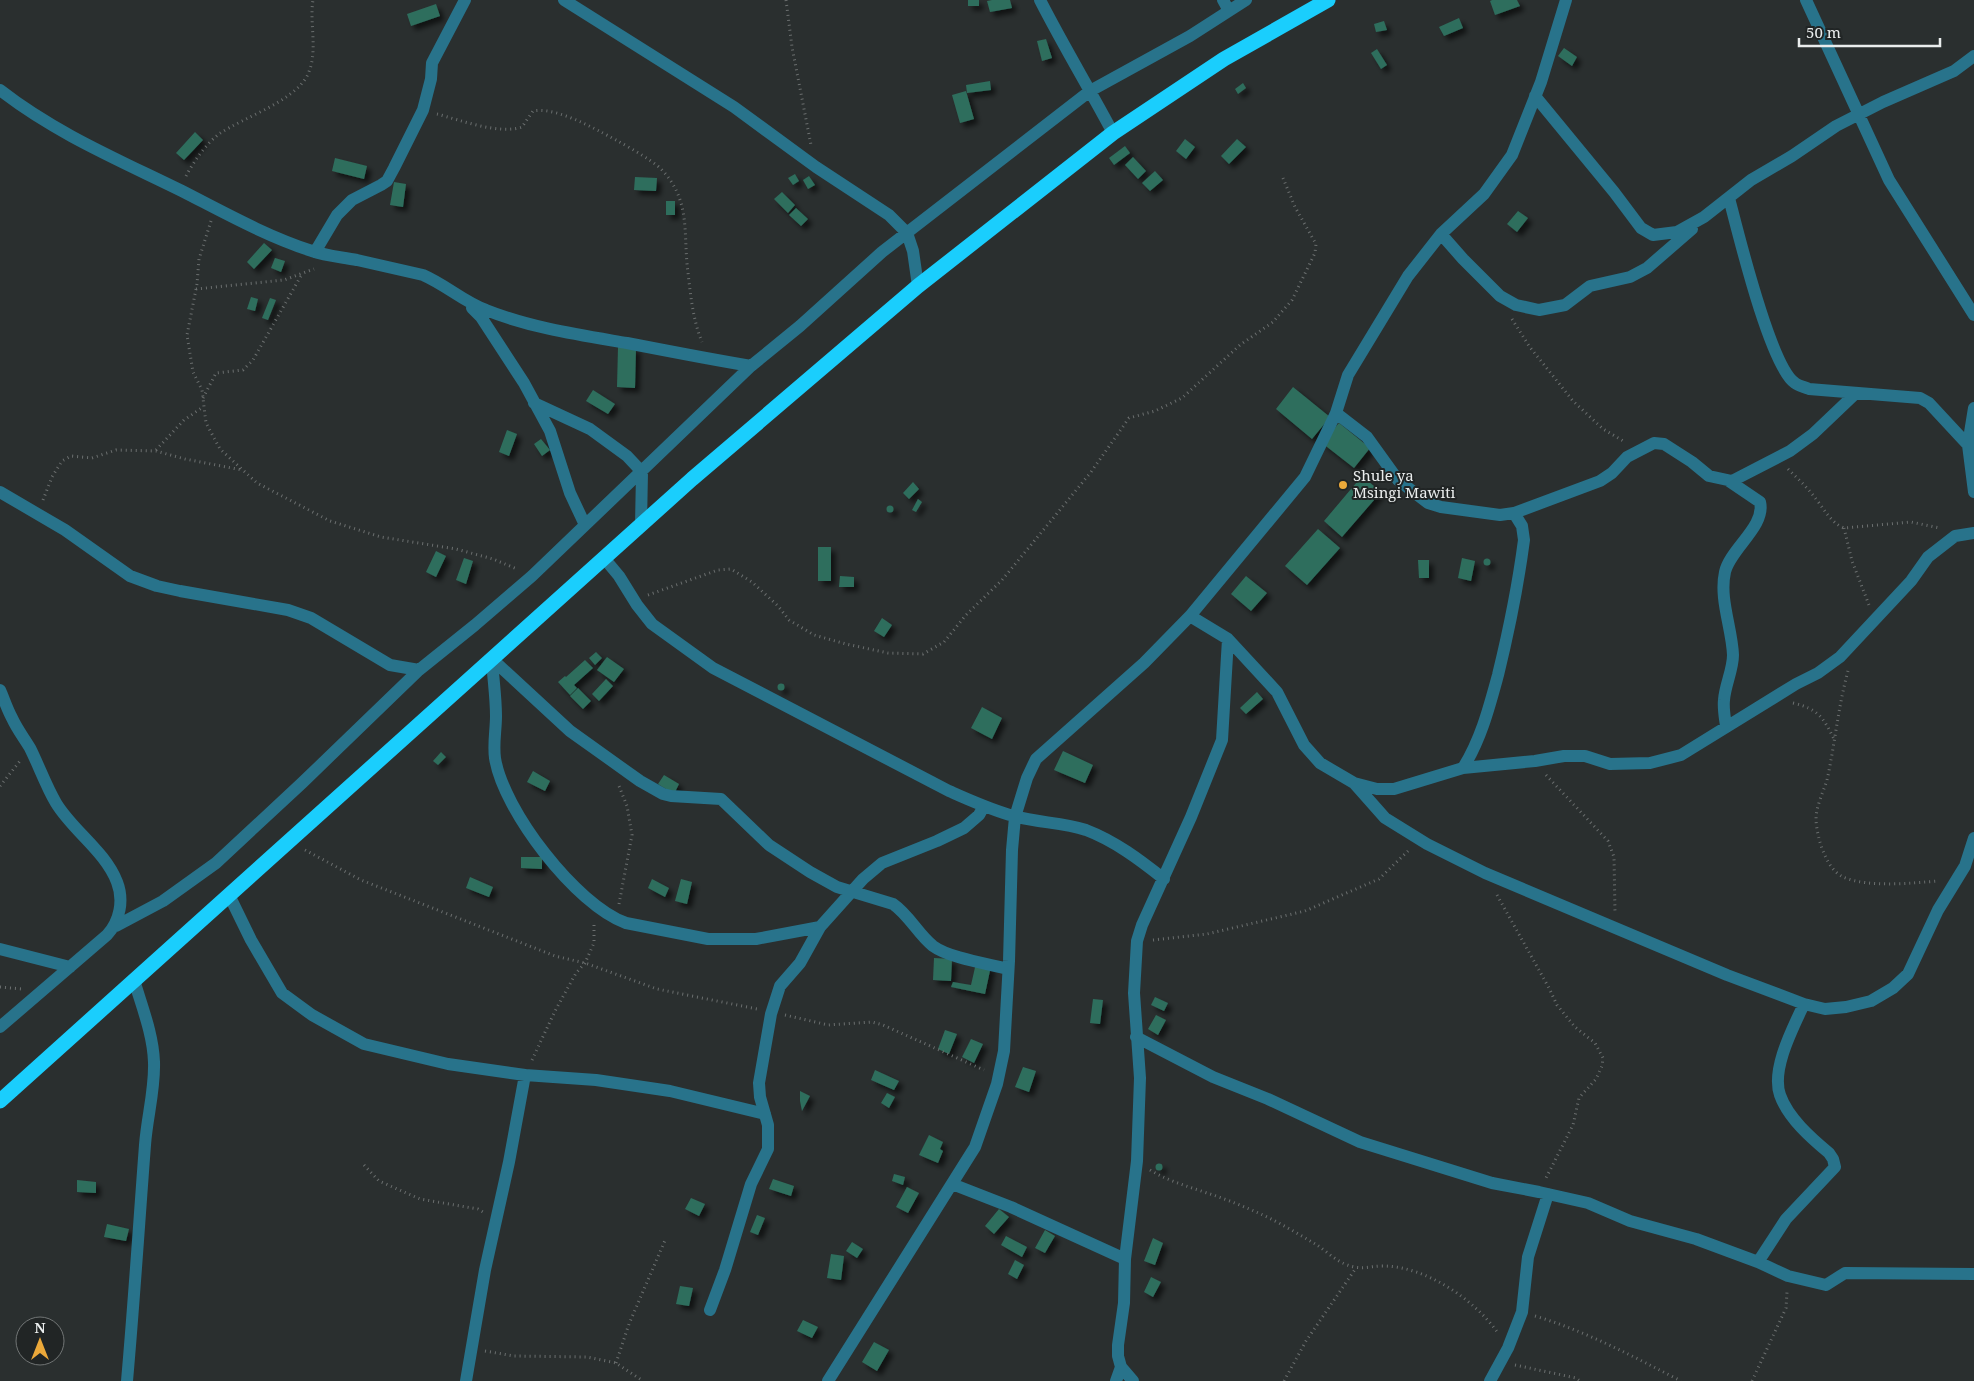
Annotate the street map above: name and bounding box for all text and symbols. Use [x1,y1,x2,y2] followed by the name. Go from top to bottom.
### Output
[1799,15,1940,47] scale bar
[1806,22,1841,42] text: 50 m
[1353,465,1456,502] place label: Shule ya Msingi Mawiti
[1337,479,1349,491] marker: Shule ya Msingi Mawiti
[15,1316,65,1366] north arrow
[34,1318,46,1337] text: N

